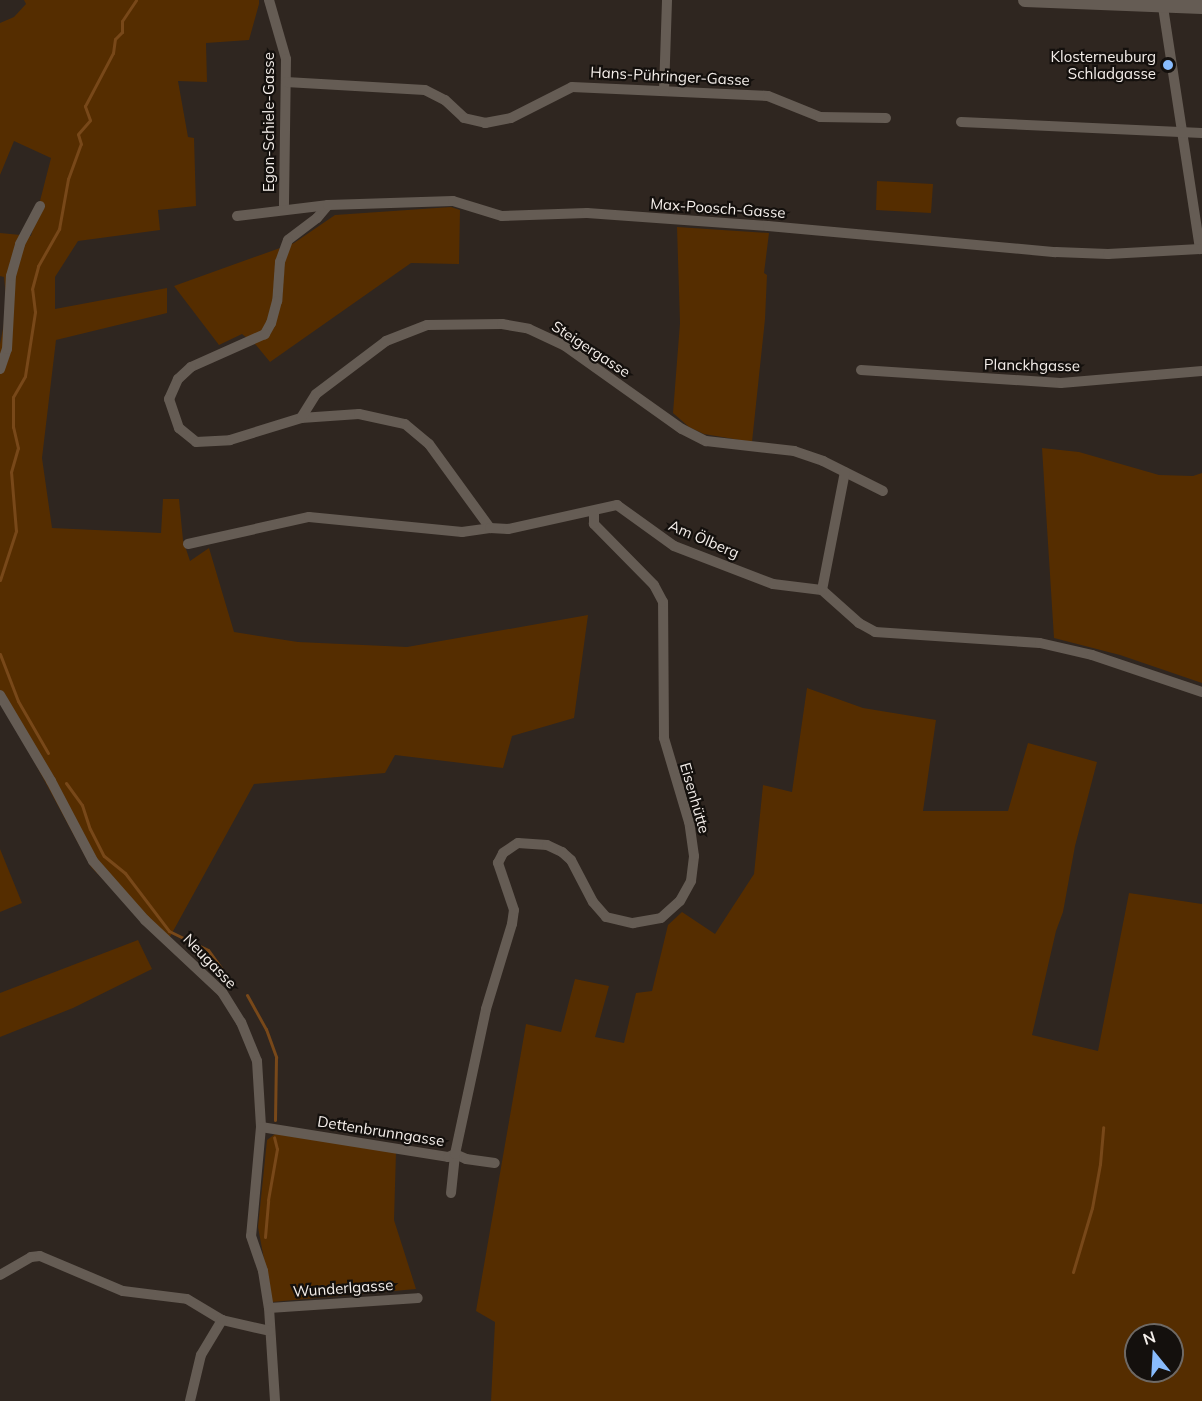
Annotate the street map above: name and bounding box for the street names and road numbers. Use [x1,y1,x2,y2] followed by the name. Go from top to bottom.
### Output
[260,52,278,192] street label: Egon-Schiele-Gasse
[590,63,750,89] street label: Hans-Pühringer-Gasse
[650,194,786,222] street label: Max-Poosch-Gasse
[548,317,634,381] street label: Steigergasse
[984,355,1080,375] street label: Planckhgasse
[666,516,742,562] street label: Am Ölberg
[676,761,714,835] street label: Eisenhütte
[180,930,240,992] street label: Neugasse
[316,1112,446,1150] street label: Dettenbrunngasse
[292,1276,394,1300] street label: Wunderlgasse

